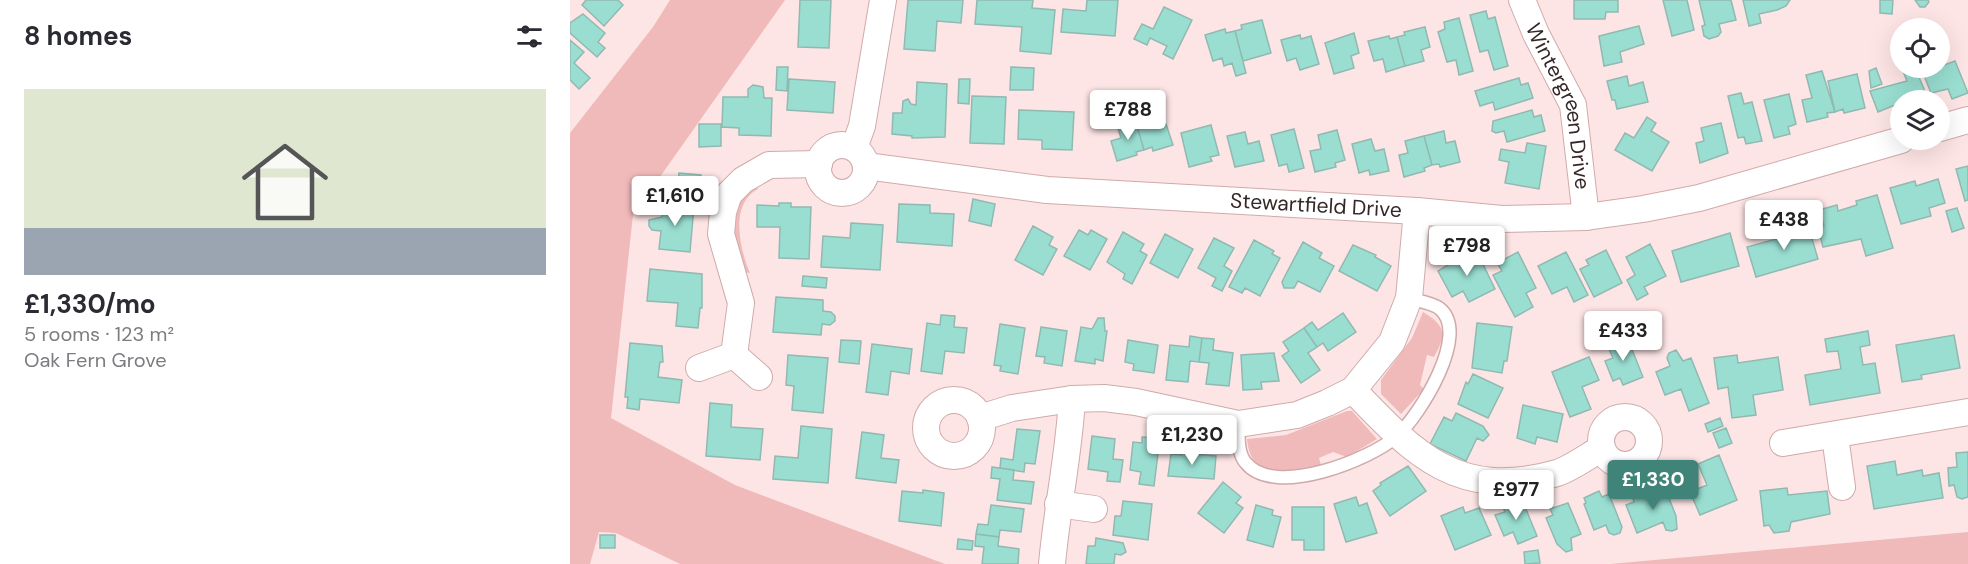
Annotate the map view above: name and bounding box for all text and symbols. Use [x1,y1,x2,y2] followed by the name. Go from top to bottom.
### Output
[1890,18,1950,150] map controls
[1890,18,1950,78] button: locate
[24,19,132,53] text: 8 homes
[1519,19,1597,191] street label: Wintergreen Drive
[513,20,546,53] icon: filters
[1092,90,1164,141] pin: £788
[1890,90,1950,150] button: layers
[1104,96,1152,122] text: £788
[231,128,339,236] icon: home
[626,176,724,227] pin: £1,610
[646,182,704,208] text: £1,610
[1229,186,1403,224] street label: Stewartfield Drive
[1748,200,1820,251] pin: £438
[1759,206,1809,232] text: £438
[1431,226,1503,277] pin: £798
[1443,232,1491,258] text: £798
[24,287,156,321] text: £1,330/mo
[1587,311,1659,362] pin: £433
[1598,317,1648,343] text: £433
[24,321,174,347] text: 5 rooms · 123 m²
[24,347,167,373] text: Oak Fern Grove
[1143,415,1241,466] pin: £1,230
[1161,421,1223,447] text: £1,230
[1604,460,1702,511] pin: £1,330
[1622,466,1684,492] text: £1,330
[1480,470,1552,521] pin: £977
[1493,476,1539,502] text: £977

